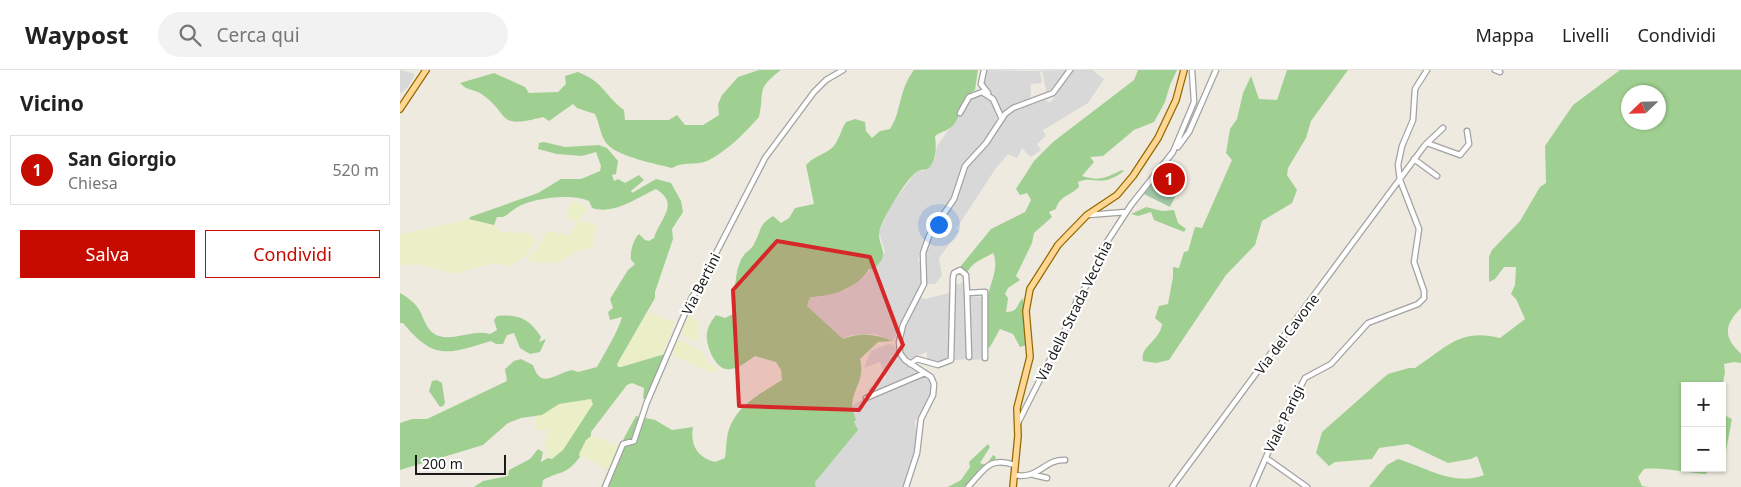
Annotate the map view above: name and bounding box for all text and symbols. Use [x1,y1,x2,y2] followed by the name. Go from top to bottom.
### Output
[158,12,508,57] search box
[25,18,128,51] text: Waypost
[176,21,204,49] icon: search
[216,22,300,48] text: Cerca qui
[1475,23,1534,47] text: Mappa
[1562,23,1609,47] text: Livelli
[1637,23,1716,47] text: Condividi
[1621,85,1666,130] north arrow
[20,89,84,117] text: Vicino
[68,146,176,172] text: San Giorgio
[32,159,42,181] text: 1
[332,159,379,181] text: 520 m
[1153,160,1185,198] pin: 1
[68,172,118,194] text: Chiesa
[926,212,952,238] your location
[20,230,195,278] button: Salva
[205,230,380,278] button: Condividi
[1031,237,1116,384] street label: Via della Strada Vecchia
[677,250,724,318] street label: Via Bertini
[1250,290,1323,378] street label: Via del Cavone
[1259,382,1308,456] street label: Viale Parigi
[1681,382,1726,472] map controls
[1681,382,1726,427] button: +
[1681,427,1726,472] button: −
[415,452,506,475] scale bar
[422,454,463,473] text: 200 m

